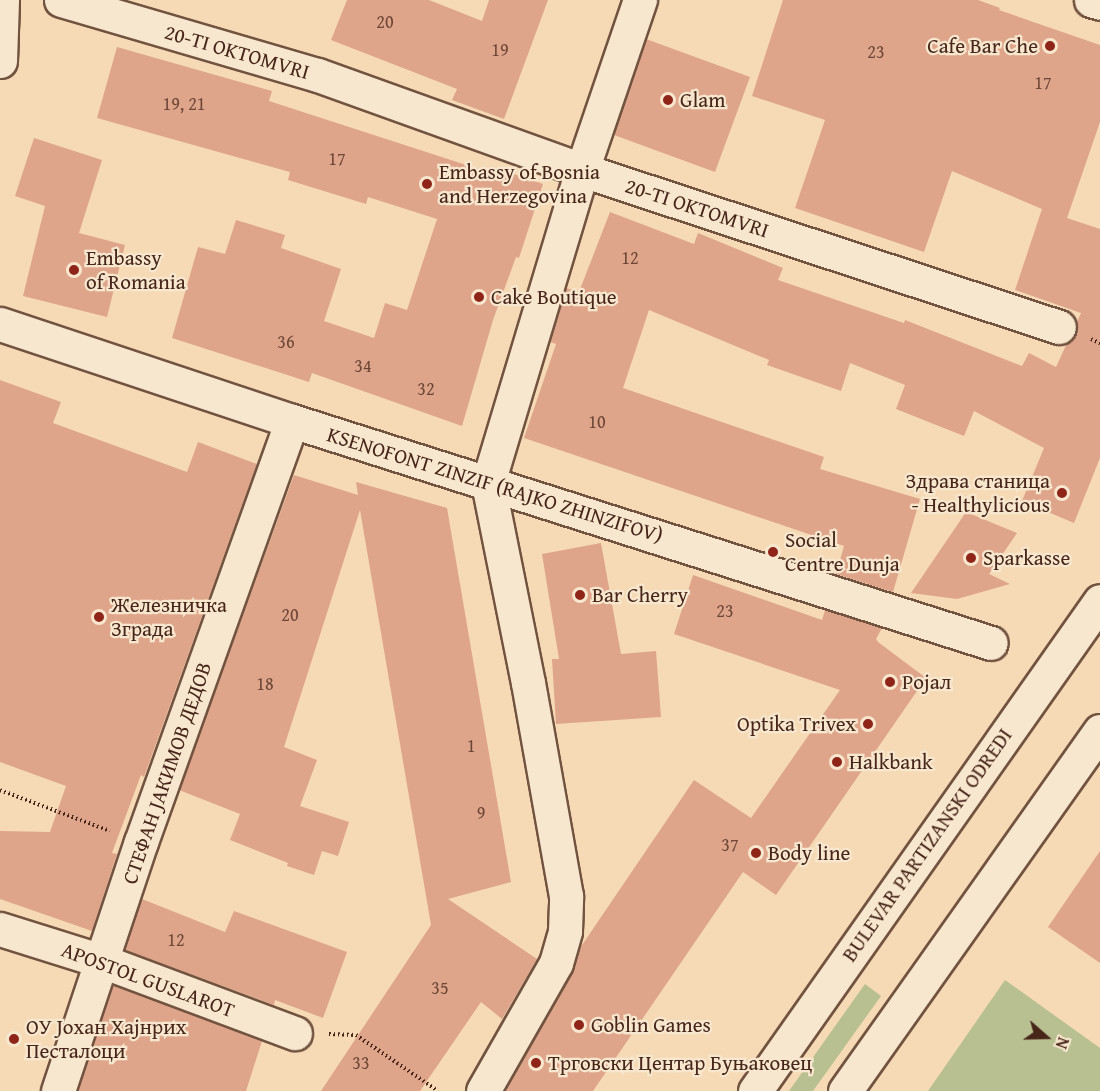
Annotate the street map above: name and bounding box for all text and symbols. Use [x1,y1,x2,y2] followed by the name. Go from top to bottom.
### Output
[376,11,394,33] house number: 20
[162,19,312,85] street label: 20-TI OKTOMVRI
[927,33,1038,59] place label: Cafe Bar Che
[491,39,509,61] house number: 19
[1043,39,1057,53] marker: Cafe Bar Che
[867,41,885,63] house number: 23
[1034,72,1052,94] house number: 17
[680,87,725,113] place label: Glam
[163,93,205,115] house number: 19, 21
[661,93,675,107] marker: Glam
[328,148,346,170] house number: 17
[439,159,600,209] place label: Embassy of Bosnia and Herzegovina
[622,173,772,243] street label: 20-TI OKTOMVRI
[420,177,434,191] marker: Embassy of Bosnia and Herzegovina
[86,245,186,295] place label: Embassy of Romania
[621,247,639,269] house number: 12
[67,263,81,277] marker: Embassy of Romania
[491,284,617,310] place label: Cake Boutique
[472,290,486,304] marker: Cake Boutique
[277,331,295,353] house number: 36
[354,355,372,377] house number: 34
[417,378,435,400] house number: 32
[588,411,606,433] house number: 10
[324,422,666,548] street label: KSENOFONT ZINZIF (RAJKO ZHINZIFOV)
[905,468,1050,518] place label: Здрава станица - Healthylicious
[1055,486,1069,500] marker: Здрава станица - Healthylicious
[785,527,900,577] place label: Social Centre Dunja
[766,545,780,559] marker: Social Centre Dunja
[983,545,1070,571] place label: Sparkasse
[964,551,978,565] marker: Sparkasse
[592,582,688,608] place label: Bar Cherry
[573,588,587,602] marker: Bar Cherry
[111,592,227,642] place label: Железничка Зграда
[716,600,734,622] house number: 23
[281,604,299,626] house number: 20
[92,610,106,624] marker: Железничка Зграда
[117,659,217,887] street label: СТЕФАН ЈАКИМОВ ДЕДОВ
[902,669,951,695] place label: Ројал
[256,673,274,695] house number: 18
[883,675,897,689] marker: Ројал
[737,711,856,737] place label: Optika Trivex
[861,717,875,731] marker: Optika Trivex
[837,723,1017,967] street label: BULEVAR PARTIZANSKI ODREDI
[467,735,475,757] house number: 1
[849,749,933,775] place label: Halkbank
[830,755,844,769] marker: Halkbank
[477,802,485,824] house number: 9
[721,834,739,856] house number: 37
[768,840,850,866] place label: Body line
[749,846,763,860] marker: Body line
[167,929,185,951] house number: 12
[58,937,238,1023] street label: APOSTOL GUSLAROT
[431,977,449,999] house number: 35
[1016,1007,1076,1067] north arrow
[591,1012,711,1038] place label: Goblin Games
[26,1014,186,1064] place label: ОУ Jохан Хајнрих Песталоци
[572,1018,586,1032] marker: Goblin Games
[7,1032,21,1046] marker: ОУ Jохан Хајнрих Песталоци
[1050,1034,1076,1052] text: N
[548,1050,812,1076] place label: Трговски Центар Буњаковец
[352,1052,370,1074] house number: 33
[529,1056,543,1070] marker: Трговски Центар Буњаковец

